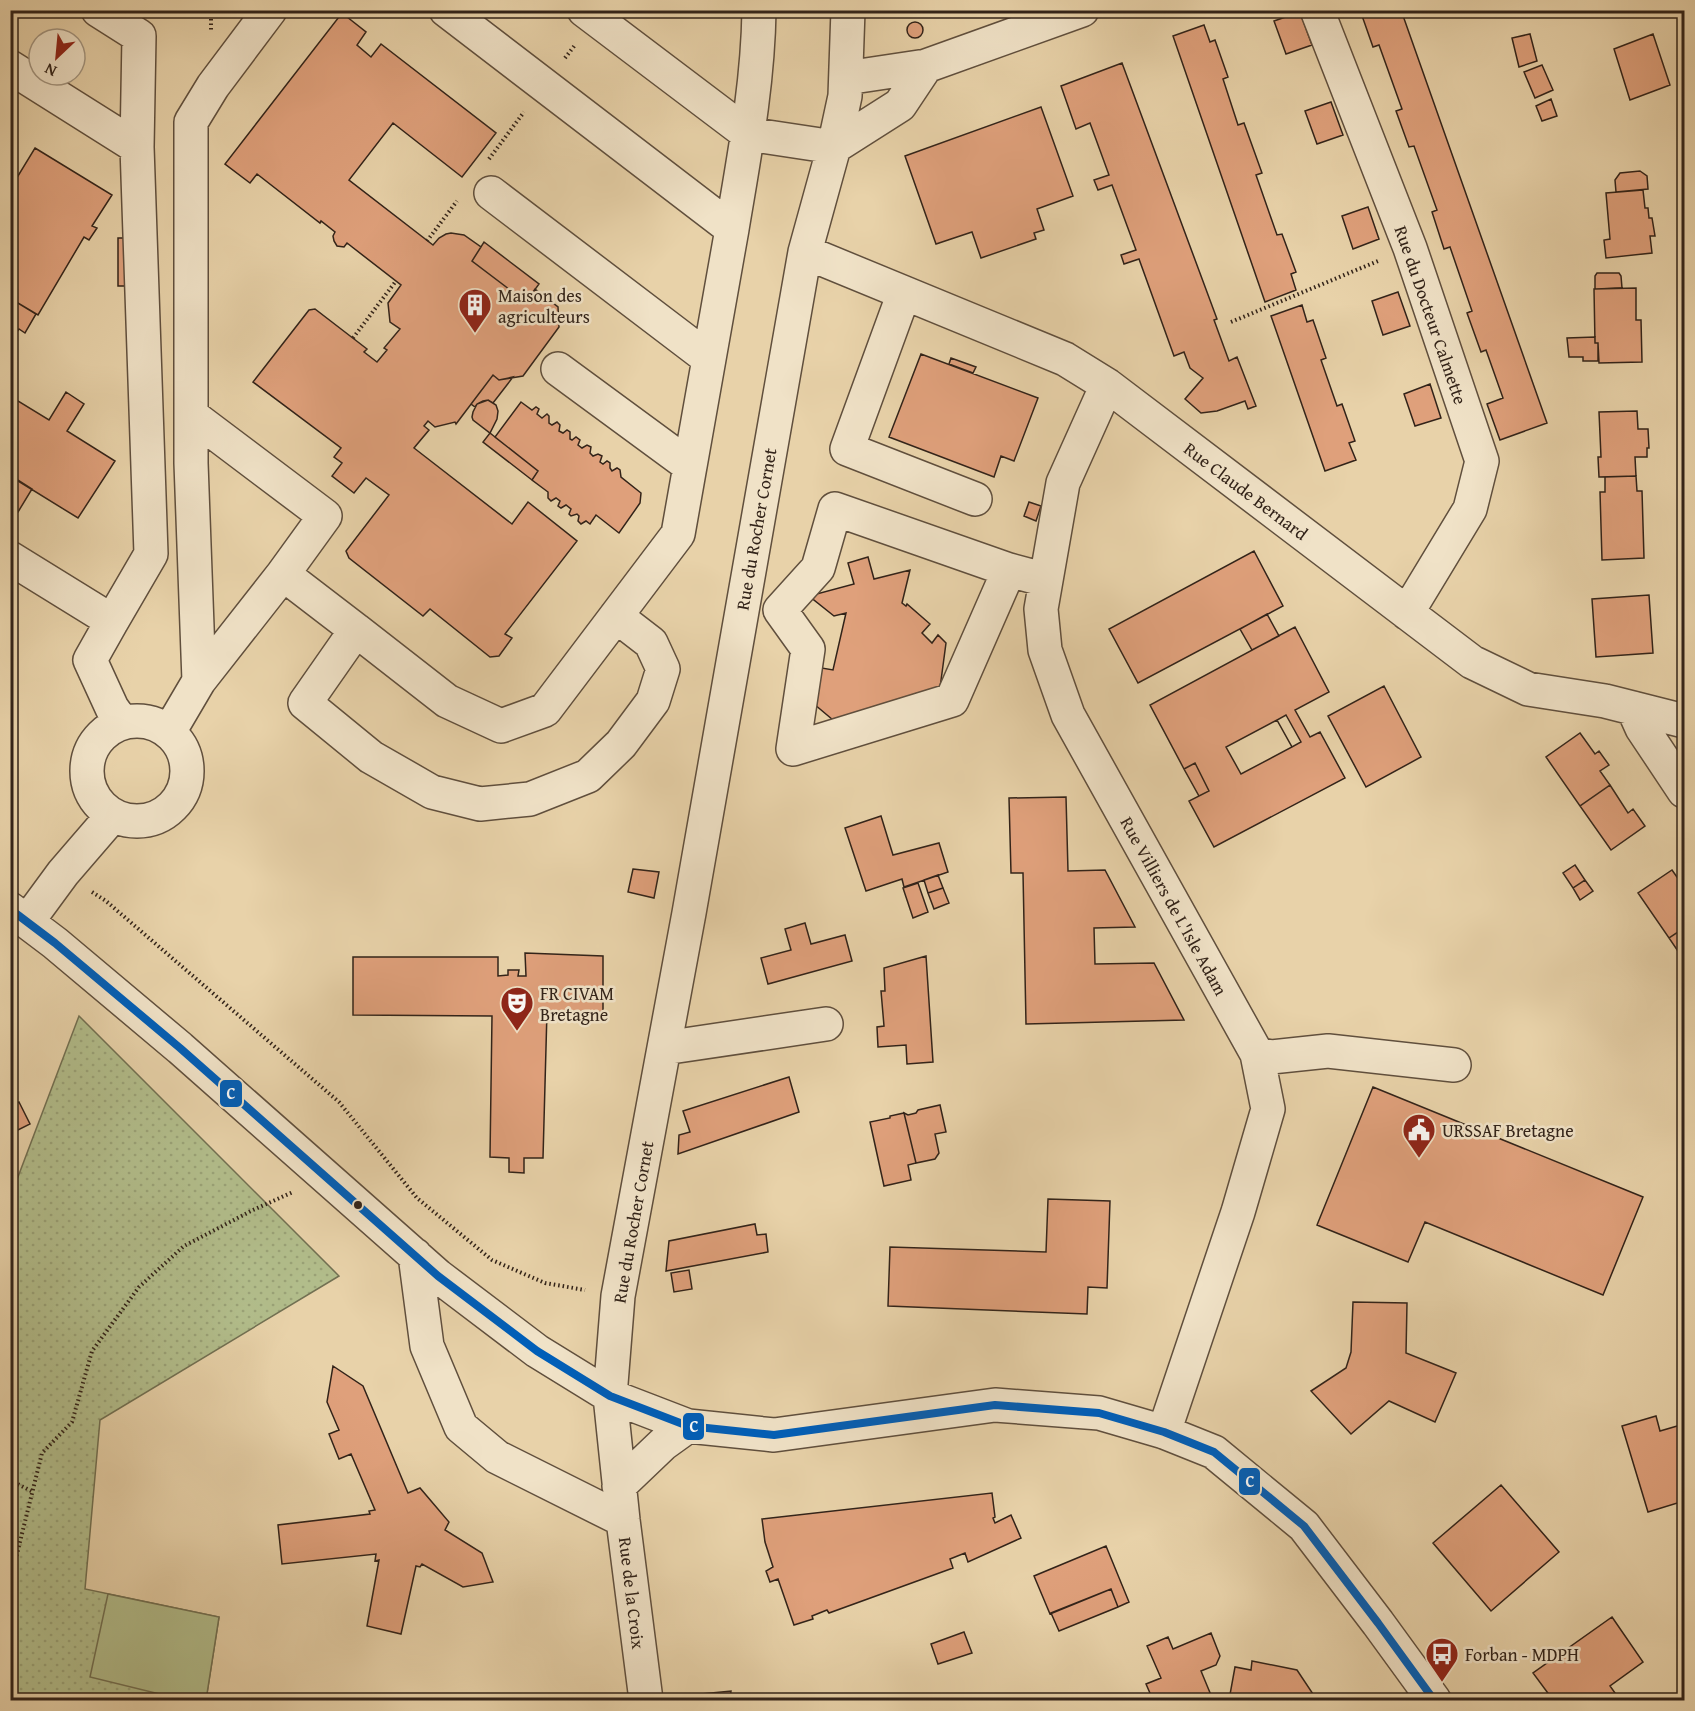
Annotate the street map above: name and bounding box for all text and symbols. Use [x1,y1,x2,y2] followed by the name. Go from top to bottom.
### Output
[27,27,87,87] north arrow
[40,57,60,84] text: N
[1388,222,1474,408] street label: Rue du Docteur Calmette
[498,282,590,330] place label: Maison des agriculteurs
[457,287,493,334] building icon: Maison des agriculteurs
[1178,435,1314,547] street label: Rue Claude Bernard
[728,445,784,612] street label: Rue du Rocher Cornet
[1114,812,1235,1001] street label: Rue Villiers de L'Isle Adam
[540,980,614,1028] place label: FR CIVAM Bretagne
[499,985,535,1032] theatre icon: FR CIVAM Bretagne
[219,1079,243,1108] line badge: C
[226,1081,236,1105] text: C
[1401,1112,1437,1159] public building icon: URSSAF Bretagne
[1442,1117,1574,1144] place label: URSSAF Bretagne
[605,1138,661,1305] street label: Rue du Rocher Cornet
[352,1199,364,1211] unlabelled marker
[682,1412,705,1441] line badge: C
[689,1414,699,1438] text: C
[1238,1467,1261,1496] line badge: C
[1245,1469,1255,1493] text: C
[612,1536,652,1651] street label: Rue de la Croix
[1424,1636,1460,1683] bus stop icon: Forban - MDPH
[1465,1641,1579,1668] place label: Forban - MDPH

